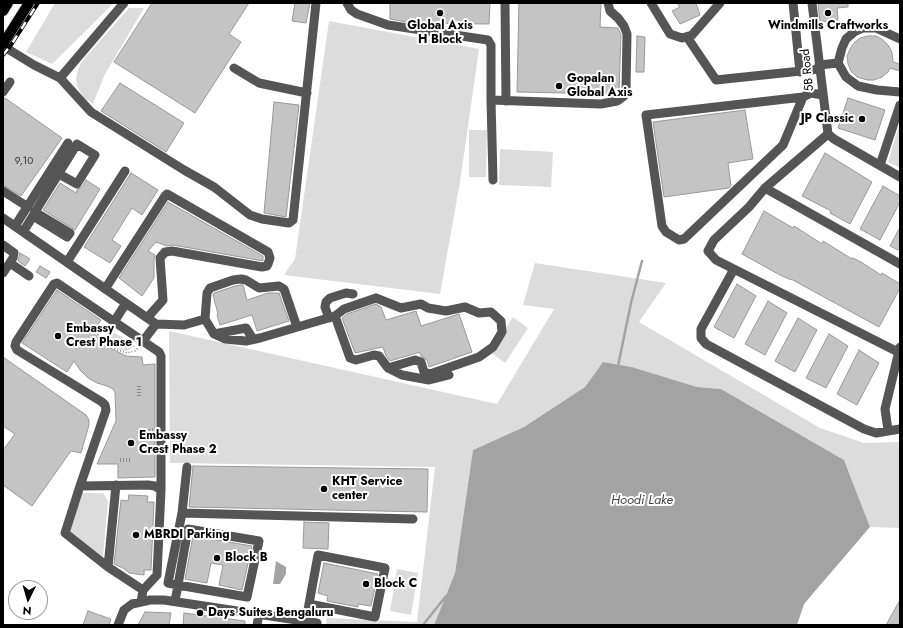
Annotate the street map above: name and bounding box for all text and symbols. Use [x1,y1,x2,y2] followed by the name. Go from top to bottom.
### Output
[435,8,445,18] marker: Global Axis H Block
[823,8,833,18] marker: Windmills Craftworks
[407,19,473,47] place label: Global Axis H Block
[768,19,888,33] place label: Windmills Craftworks
[799,48,817,92] street label: 5B Road
[567,72,632,100] place label: Gopalan Global Axis
[554,81,564,91] marker: Gopalan Global Axis
[801,112,854,126] place label: JP Classic
[857,114,867,124] marker: JP Classic
[15,156,33,168] house number: 9,10
[66,322,142,350] place label: Embassy Crest Phase 1
[53,331,63,341] marker: Embassy Crest Phase 1
[139,429,217,457] place label: Embassy Crest Phase 2
[126,438,136,448] marker: Embassy Crest Phase 2
[332,475,402,503] place label: KHT Service center
[319,484,329,494] marker: KHT Service center
[611,493,673,509] water label: Hoodi Lake
[144,528,230,542] place label: MBRDI Parking
[131,530,141,540] marker: MBRDI Parking
[225,551,268,565] place label: Block B
[212,553,222,563] marker: Block B
[374,577,417,591] place label: Block C
[361,579,371,589] marker: Block C
[8,580,48,620] north arrow
[22,603,32,619] text: N
[208,606,334,620] place label: Days Suites Bengaluru
[195,608,205,618] marker: Days Suites Bengaluru

